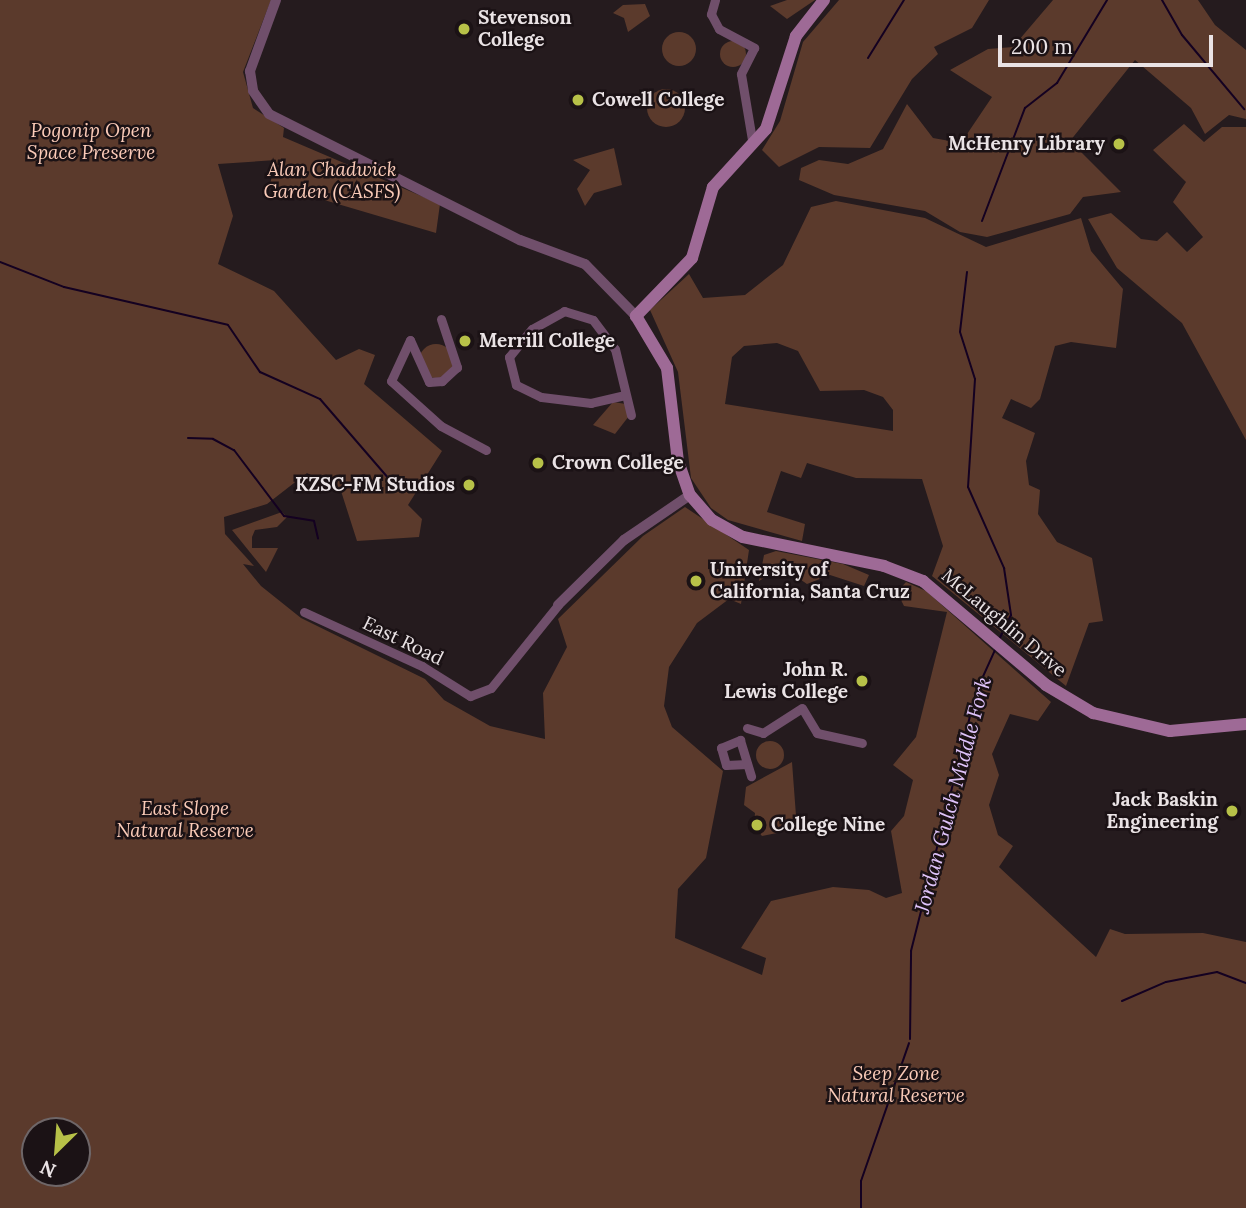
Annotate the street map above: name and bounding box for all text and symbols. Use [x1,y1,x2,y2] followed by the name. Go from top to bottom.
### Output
[478,7,572,51] place label: Stevenson College
[456,21,472,37] marker: Stevenson College
[1001,21,1216,65] scale bar
[1011,33,1073,60] text: 200 m
[592,89,724,111] place label: Cowell College
[570,92,586,108] marker: Cowell College
[27,120,155,164] park label: Pogonip Open Space Preserve
[948,133,1105,155] place label: McHenry Library
[1111,136,1127,152] marker: McHenry Library
[263,159,401,203] park label: Alan Chadwick Garden (CASFS)
[479,330,615,352] place label: Merrill College
[457,333,473,349] marker: Merrill College
[552,452,684,474] place label: Crown College
[530,455,546,471] marker: Crown College
[295,474,455,496] place label: KZSC-FM Studios
[461,477,477,493] marker: KZSC-FM Studios
[710,559,910,603] place label: University of California, Santa Cruz
[937,564,1071,682] street label: McLaughlin Drive
[688,573,704,589] marker: University of California, Santa Cruz
[359,612,447,670] street label: East Road
[724,659,848,703] place label: John R. Lewis College
[854,673,870,689] marker: John R. Lewis College
[909,674,997,916] water label: Jordan Gulch Middle Fork
[1106,789,1218,833] place label: Jack Baskin Engineering
[116,798,254,842] park label: East Slope Natural Reserve
[1224,803,1240,819] marker: Jack Baskin Engineering
[771,814,885,836] place label: College Nine
[749,817,765,833] marker: College Nine
[827,1063,965,1107] park label: Seep Zone Natural Reserve
[21,1117,91,1187] north arrow
[36,1155,60,1183] text: N

